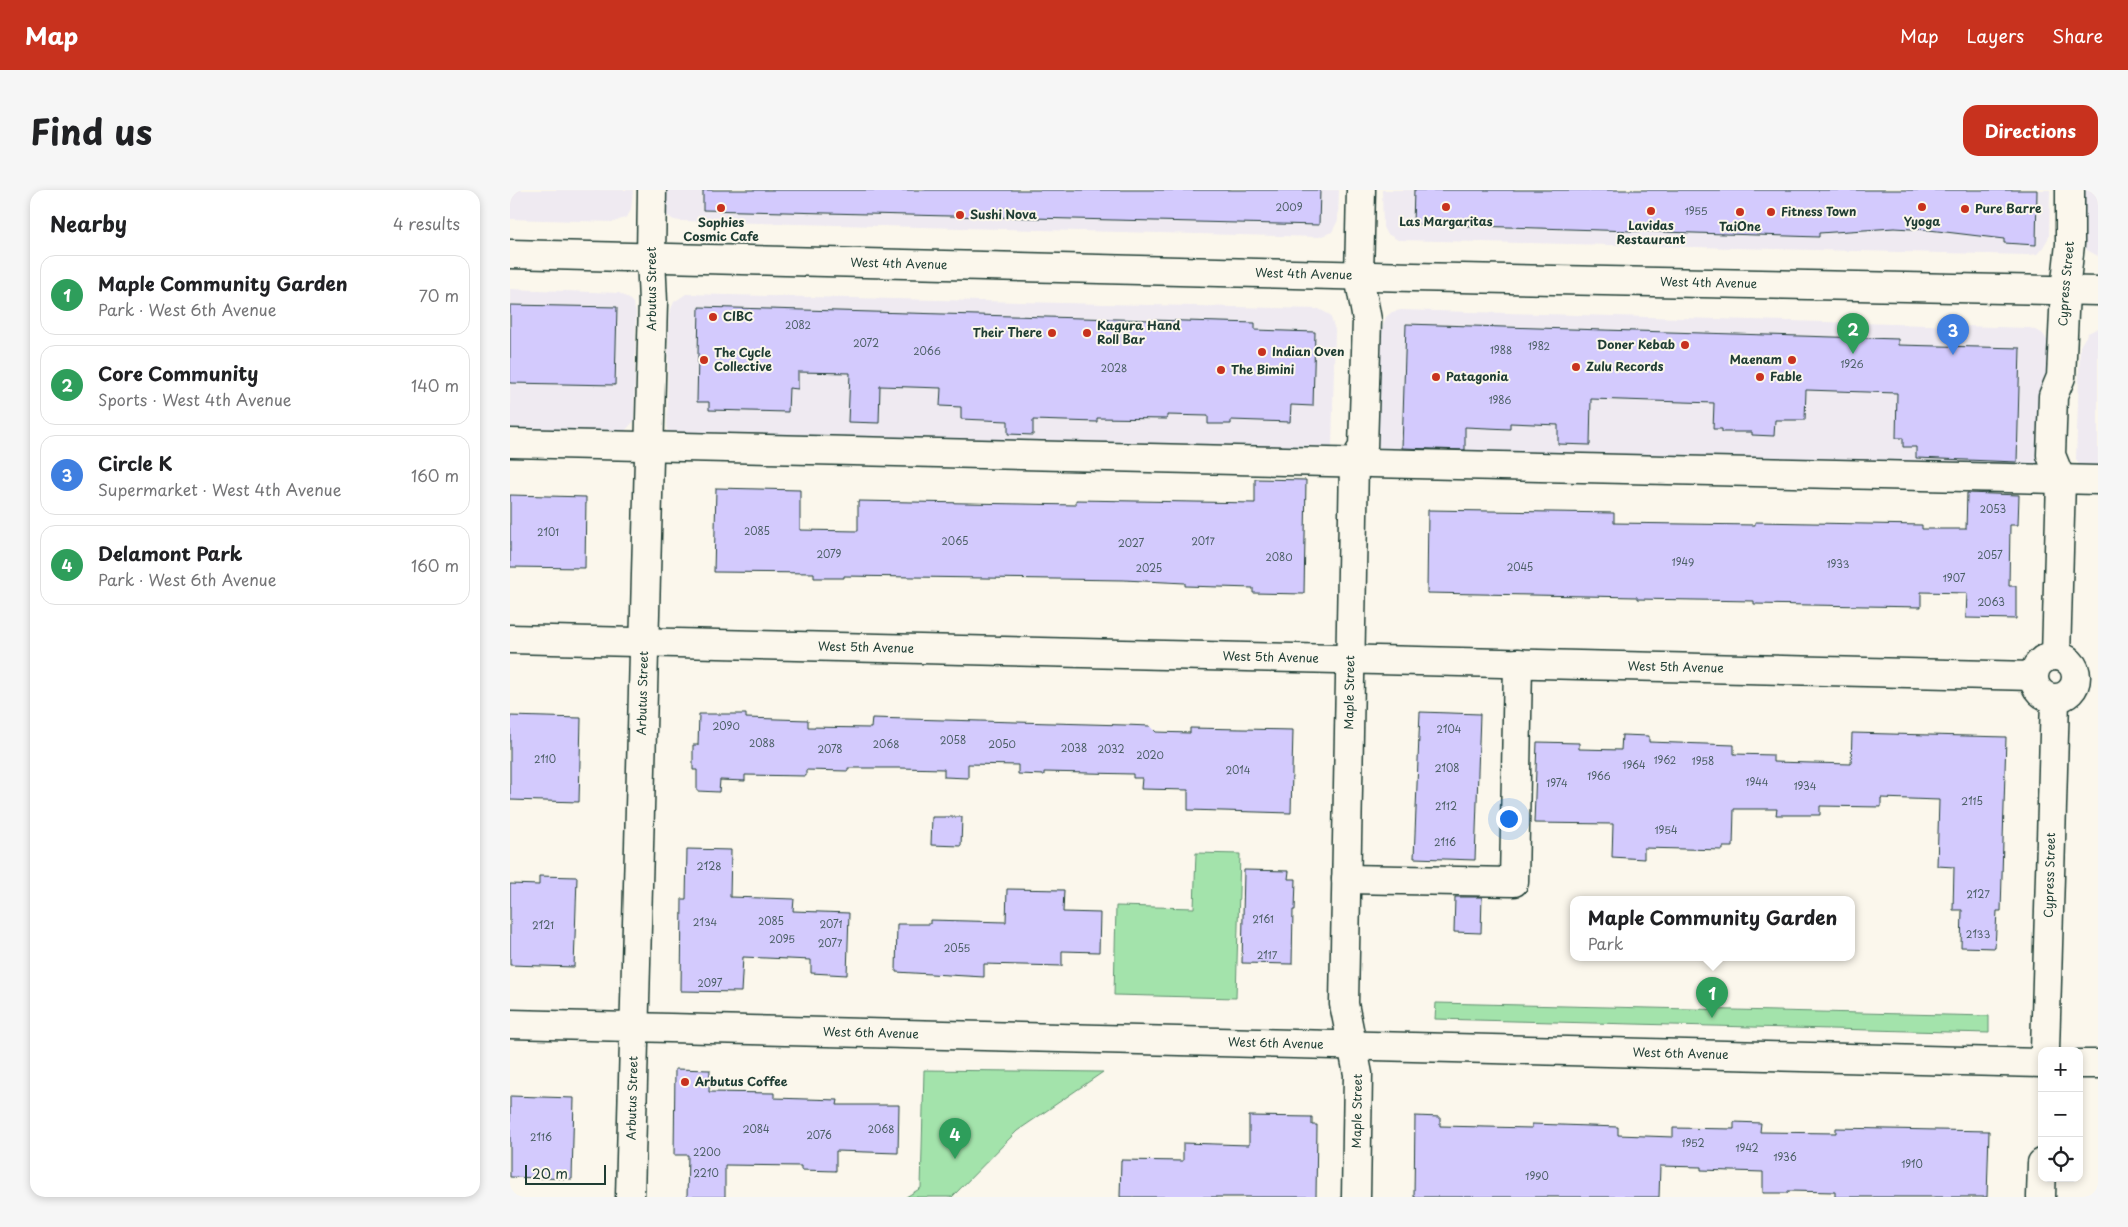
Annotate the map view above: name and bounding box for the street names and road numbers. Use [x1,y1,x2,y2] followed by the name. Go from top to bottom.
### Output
[2053,241,2078,327] street label: Cypress Street
[642,247,660,331] street label: Arbutus Street
[850,253,948,273] street label: West 4th Avenue
[1255,263,1353,283] street label: West 4th Avenue
[1660,272,1758,292] street label: West 4th Avenue
[818,636,915,657] street label: West 5th Avenue
[1222,646,1320,667] street label: West 5th Avenue
[632,651,652,735] street label: Arbutus Street
[1339,655,1358,730] street label: Maple Street
[1627,656,1725,676] street label: West 5th Avenue
[2039,832,2059,918] street label: Cypress Street
[823,1022,920,1042] street label: West 6th Avenue
[1228,1032,1324,1053] street label: West 6th Avenue
[1632,1043,1729,1063] street label: West 6th Avenue
[621,1056,642,1140] street label: Arbutus Street
[1347,1073,1366,1148] street label: Maple Street

